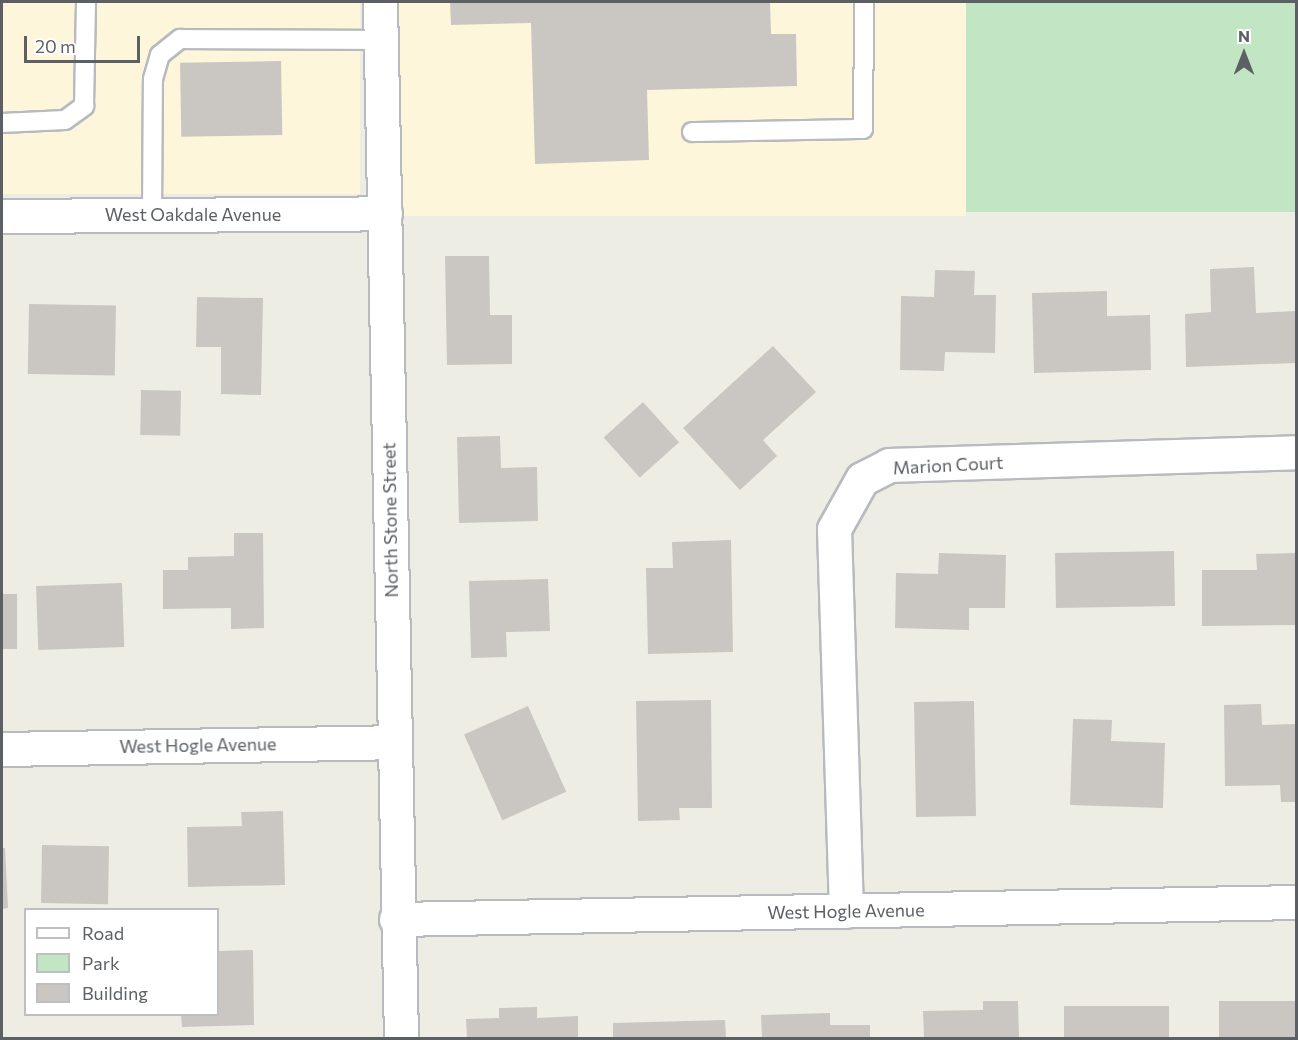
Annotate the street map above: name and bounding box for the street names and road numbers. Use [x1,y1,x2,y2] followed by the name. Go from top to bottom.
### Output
[105,203,281,225] street label: West Oakdale Avenue
[378,442,402,598] street label: North Stone Street
[892,451,1004,479] street label: Marion Court
[119,733,277,757] street label: West Hogle Avenue
[767,899,925,923] street label: West Hogle Avenue

